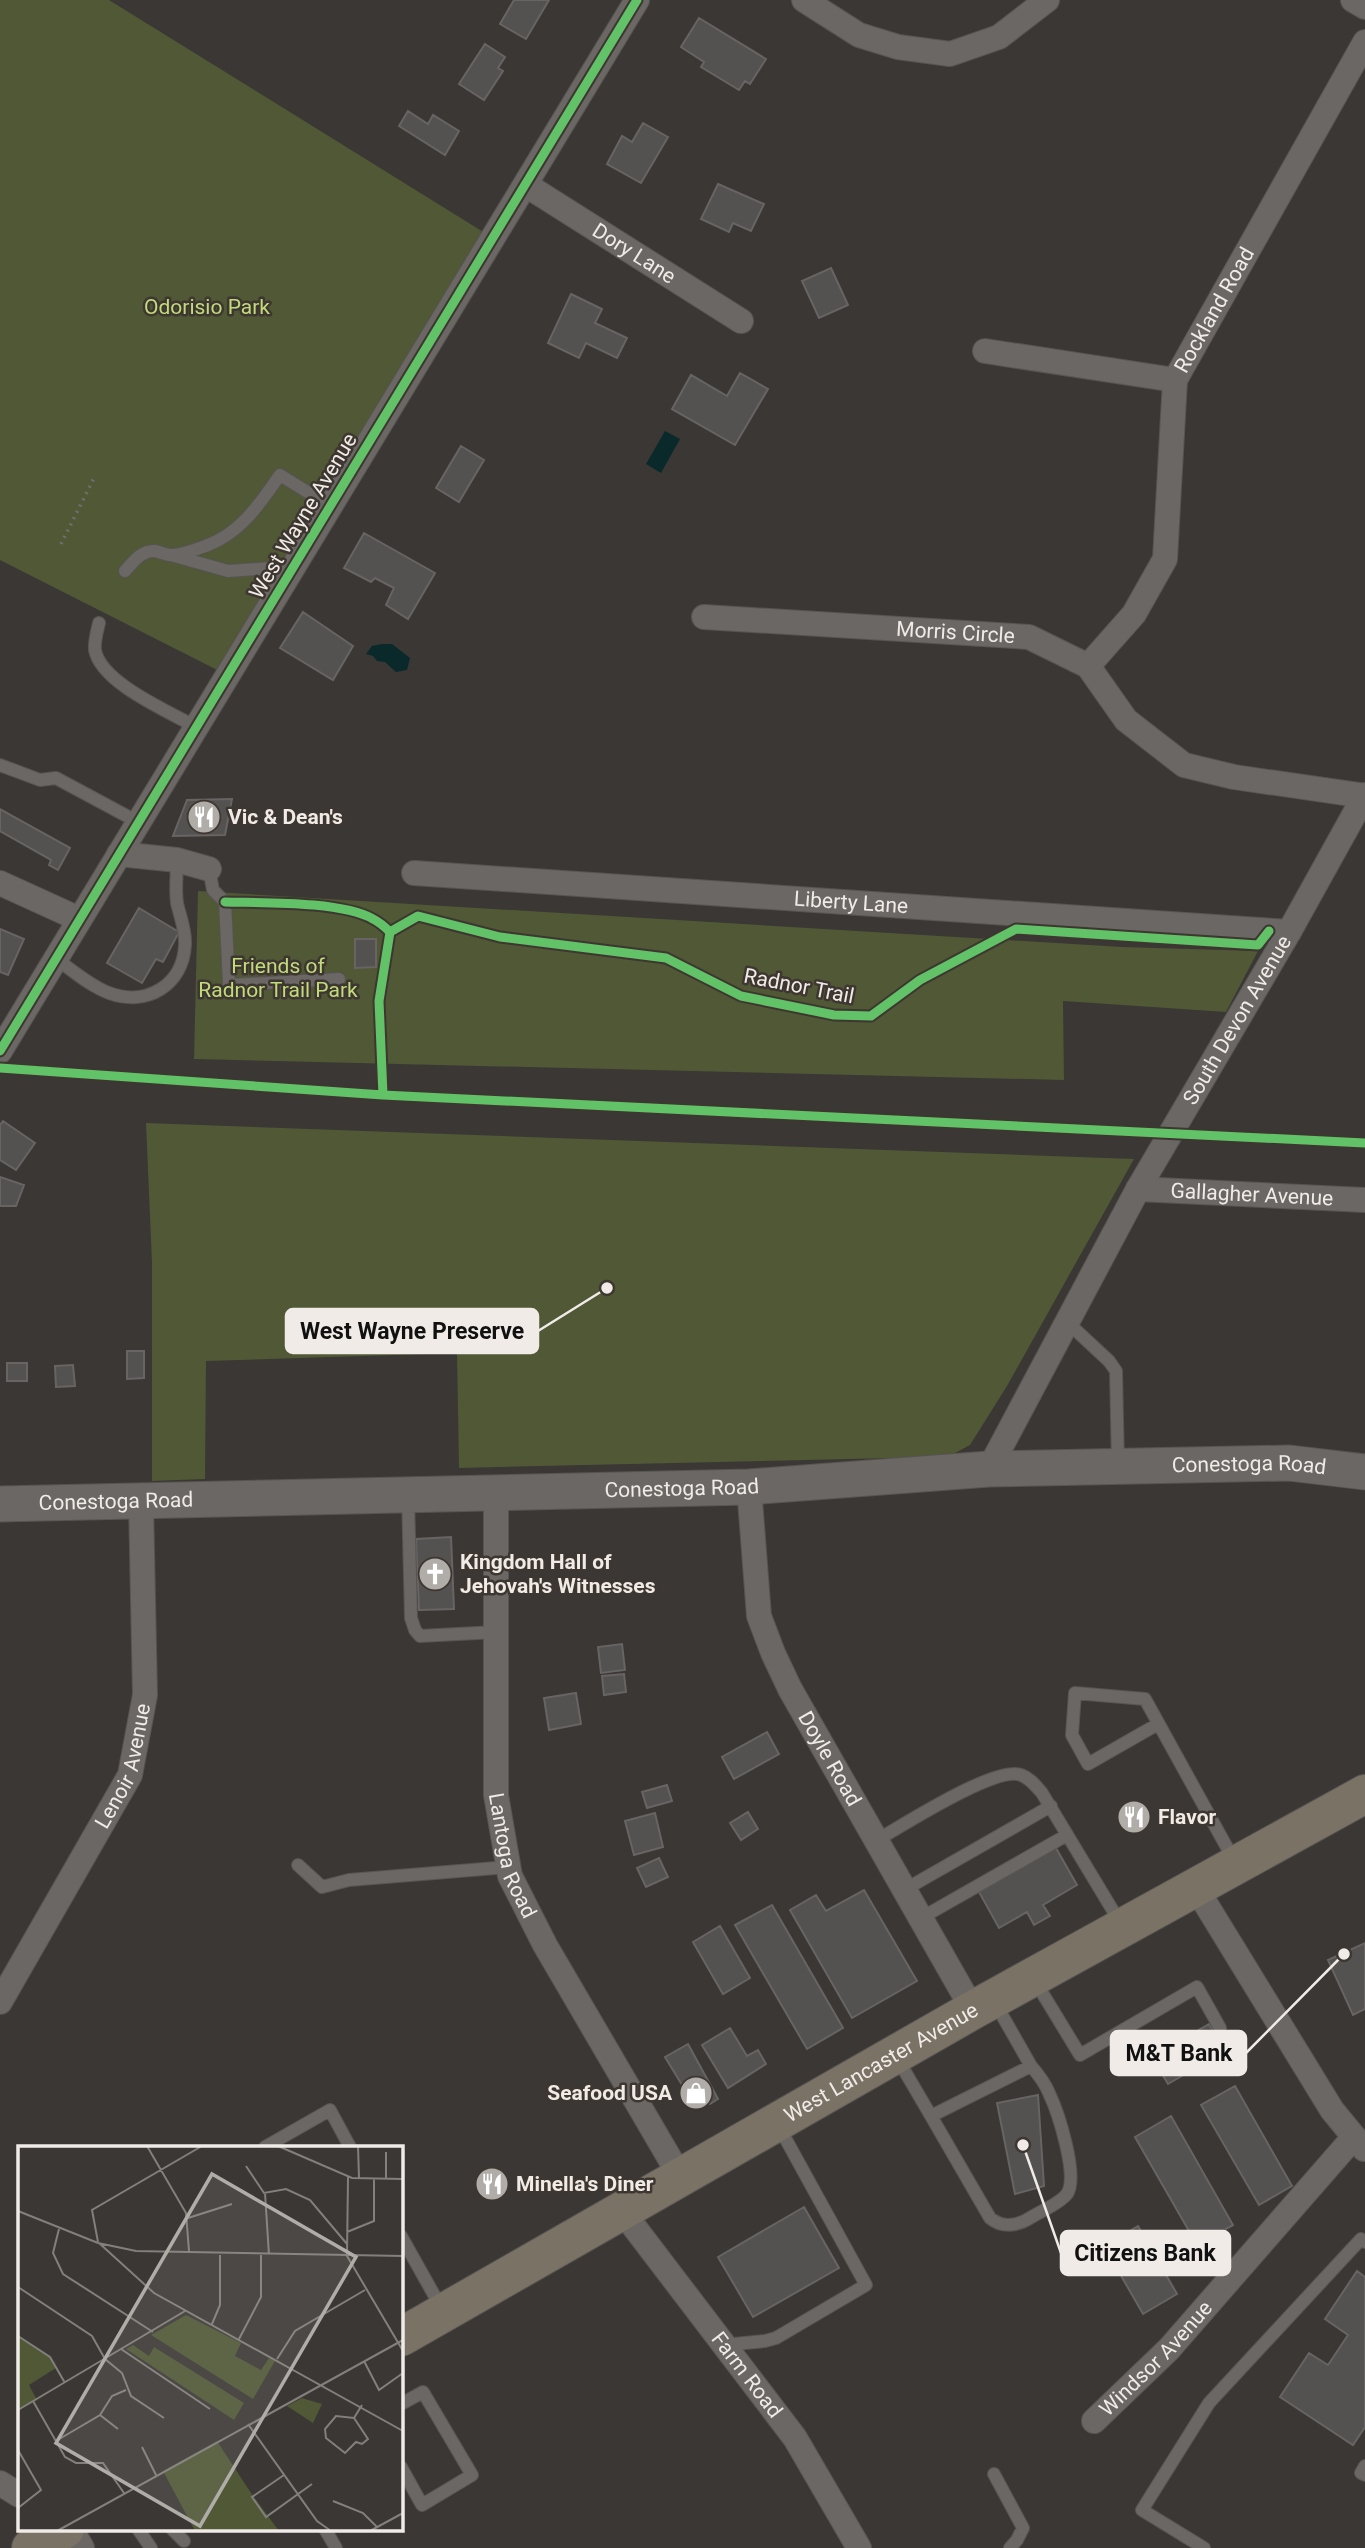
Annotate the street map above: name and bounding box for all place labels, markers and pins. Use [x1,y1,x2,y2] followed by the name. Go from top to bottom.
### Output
[185,798,223,836] restaurant icon: Vic & Dean's
[228,805,343,829] place label: Vic & Dean's
[286,1309,538,1353] callout: West Wayne Preserve
[460,1550,656,1598] place label: Kingdom Hall of Jehovah's Witnesses
[416,1555,454,1593] church icon: Kingdom Hall of Jehovah's Witnesses
[1115,1798,1153,1836] restaurant icon: Flavor
[1158,1805,1217,1829] place label: Flavor
[1111,2031,1246,2075] callout: M&T Bank
[677,2074,715,2112] shop icon: Seafood USA
[547,2081,673,2105] place label: Seafood USA
[473,2165,511,2203] restaurant icon: Minella's Diner
[516,2172,654,2196] place label: Minella's Diner
[1061,2231,1230,2275] callout: Citizens Bank

